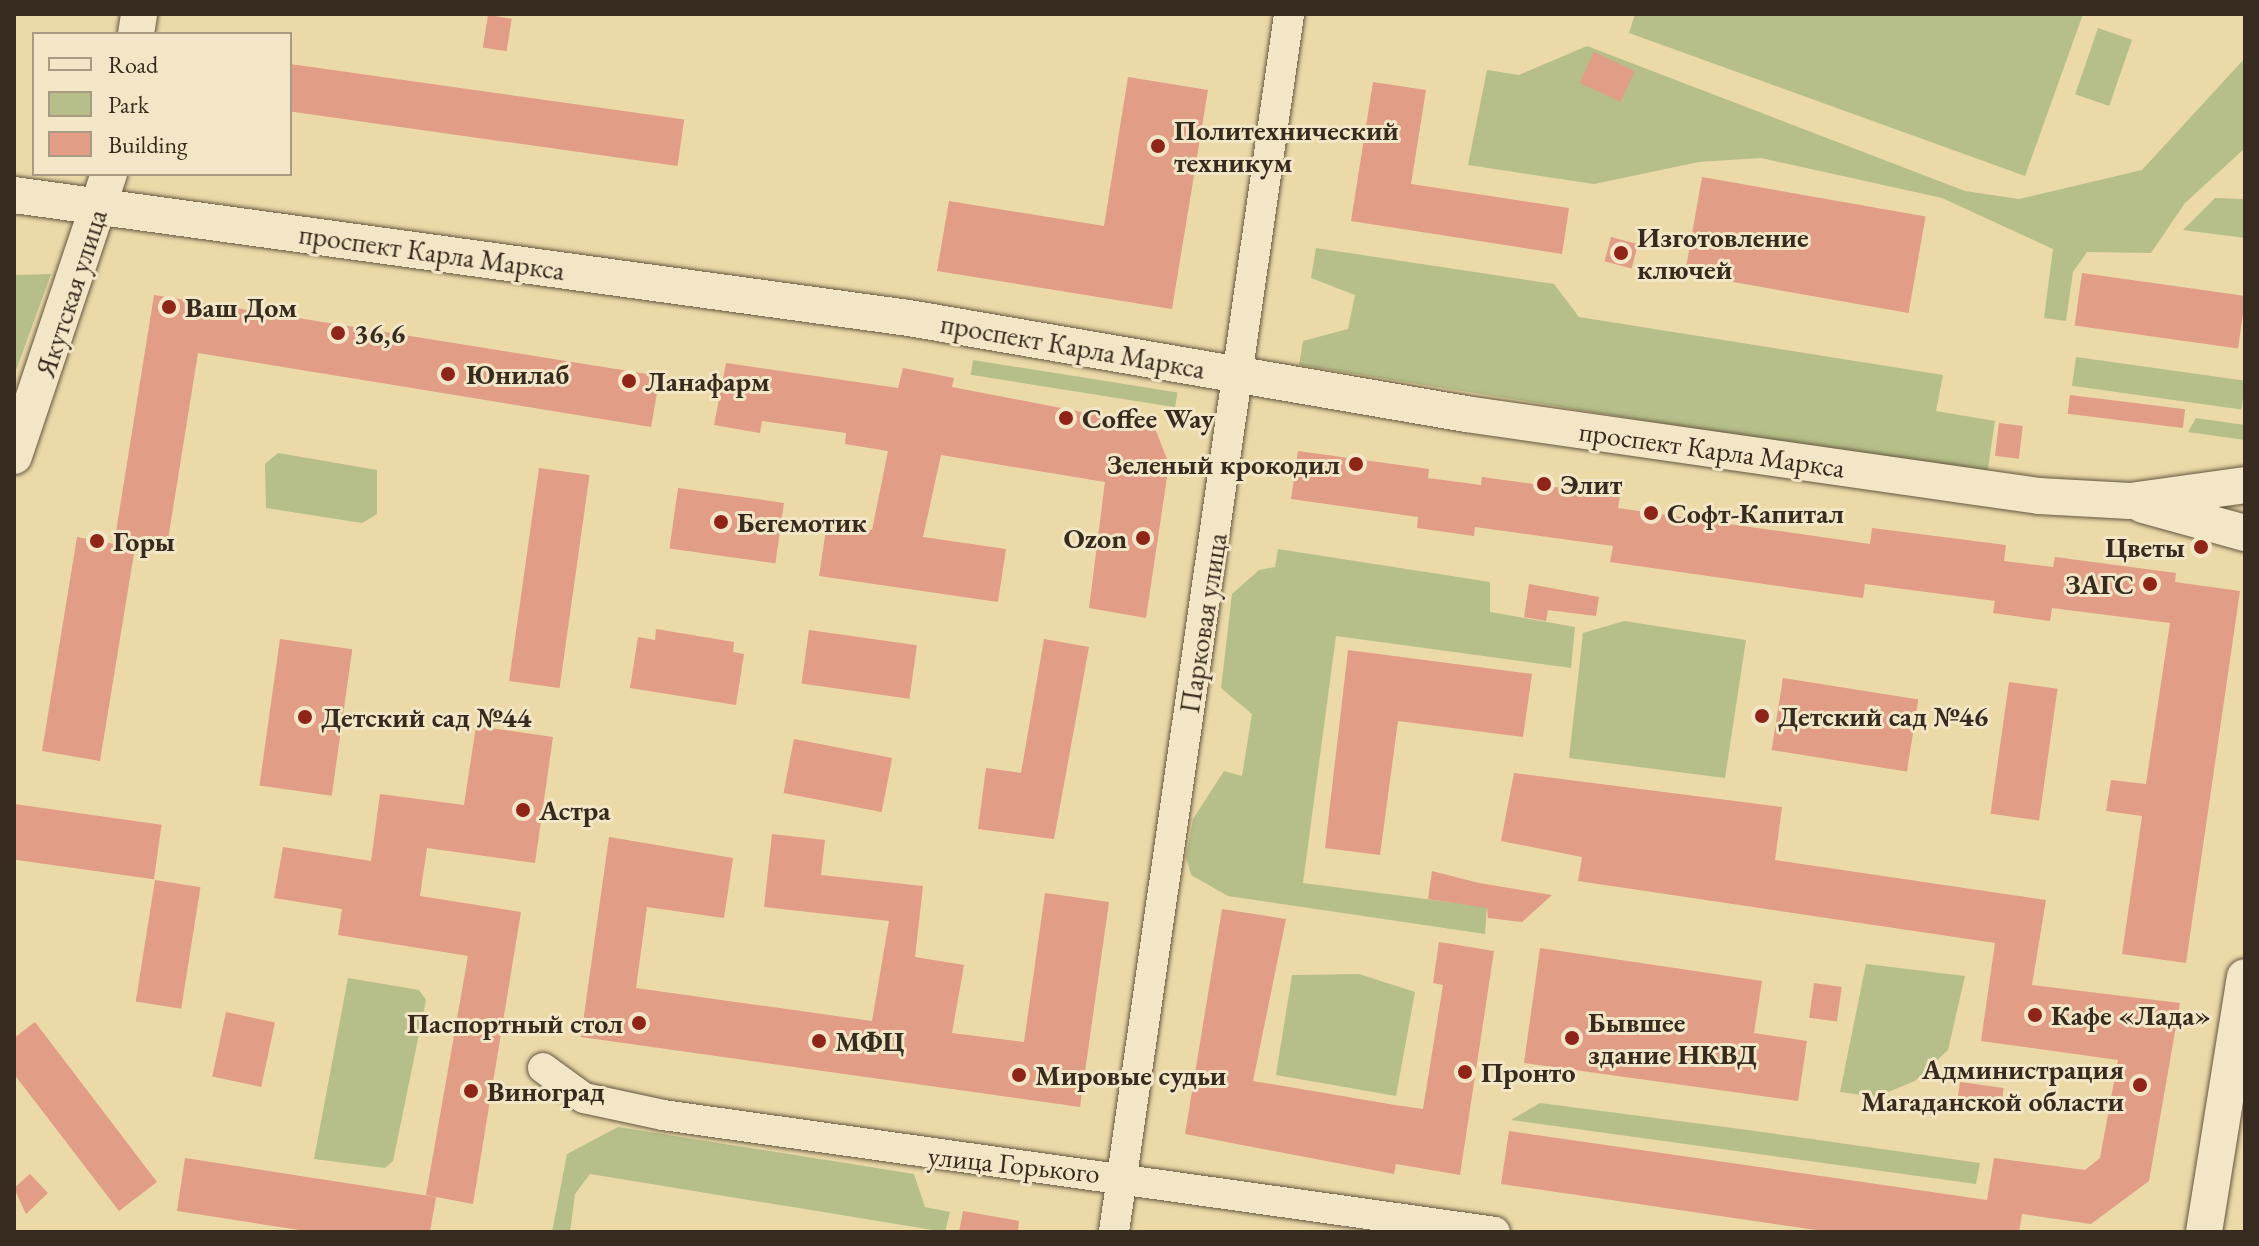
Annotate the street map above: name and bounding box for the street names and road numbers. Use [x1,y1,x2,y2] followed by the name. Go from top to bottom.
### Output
[28,205,114,381] street label: Якутская улица
[297,217,567,287] street label: проспект Карла Маркса
[938,306,1208,386] street label: проспект Карла Маркса
[1577,414,1847,484] street label: проспект Карла Маркса
[1172,530,1234,716] street label: Парковая улица
[926,1138,1102,1190] street label: улица Горького

